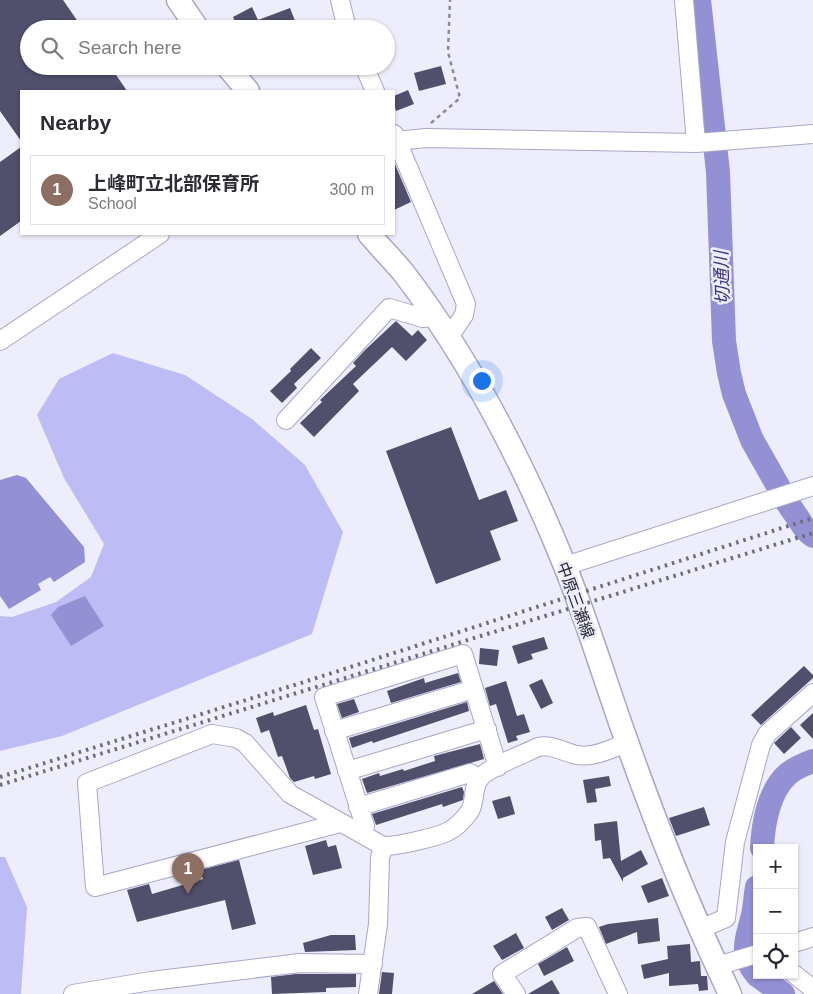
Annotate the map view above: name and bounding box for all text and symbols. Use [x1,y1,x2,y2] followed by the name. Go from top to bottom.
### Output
[20,20,395,75] search box
[38,34,66,62] icon: search
[78,37,182,58] text: Search here
[40,111,111,134] text: Nearby
[88,173,259,194] text: 上峰町立北部保育所
[53,181,61,198] text: 1
[330,181,374,198] text: 300 m
[88,195,137,212] text: School
[711,249,733,305] water label: 切通川
[469,368,495,394] your location
[554,560,597,641] street label: 中原三瀬線
[753,844,798,979] map controls
[753,844,798,889] button: +
[172,853,204,894] pin: 1
[753,889,798,934] button: −
[753,934,798,979] button: locate

